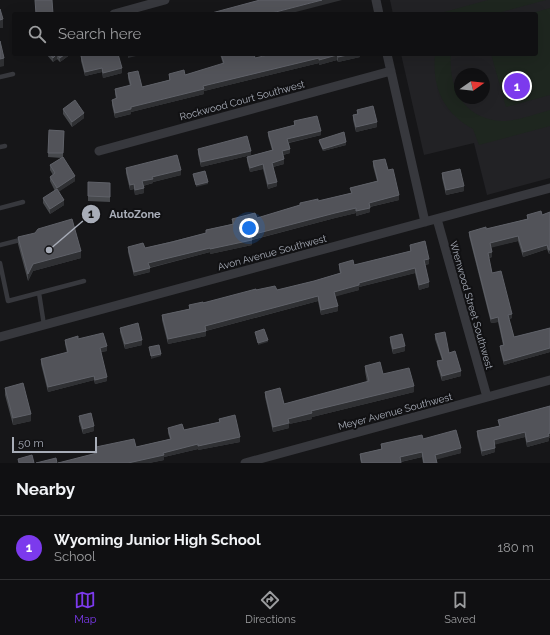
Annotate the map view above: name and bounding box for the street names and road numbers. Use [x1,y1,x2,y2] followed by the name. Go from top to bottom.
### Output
[178,78,306,122] street label: Rockwood Court Southwest
[216,232,328,272] street label: Avon Avenue Southwest
[448,240,495,371] street label: Wrenwood Street Southwest
[337,391,454,432] street label: Meyer Avenue Southwest

